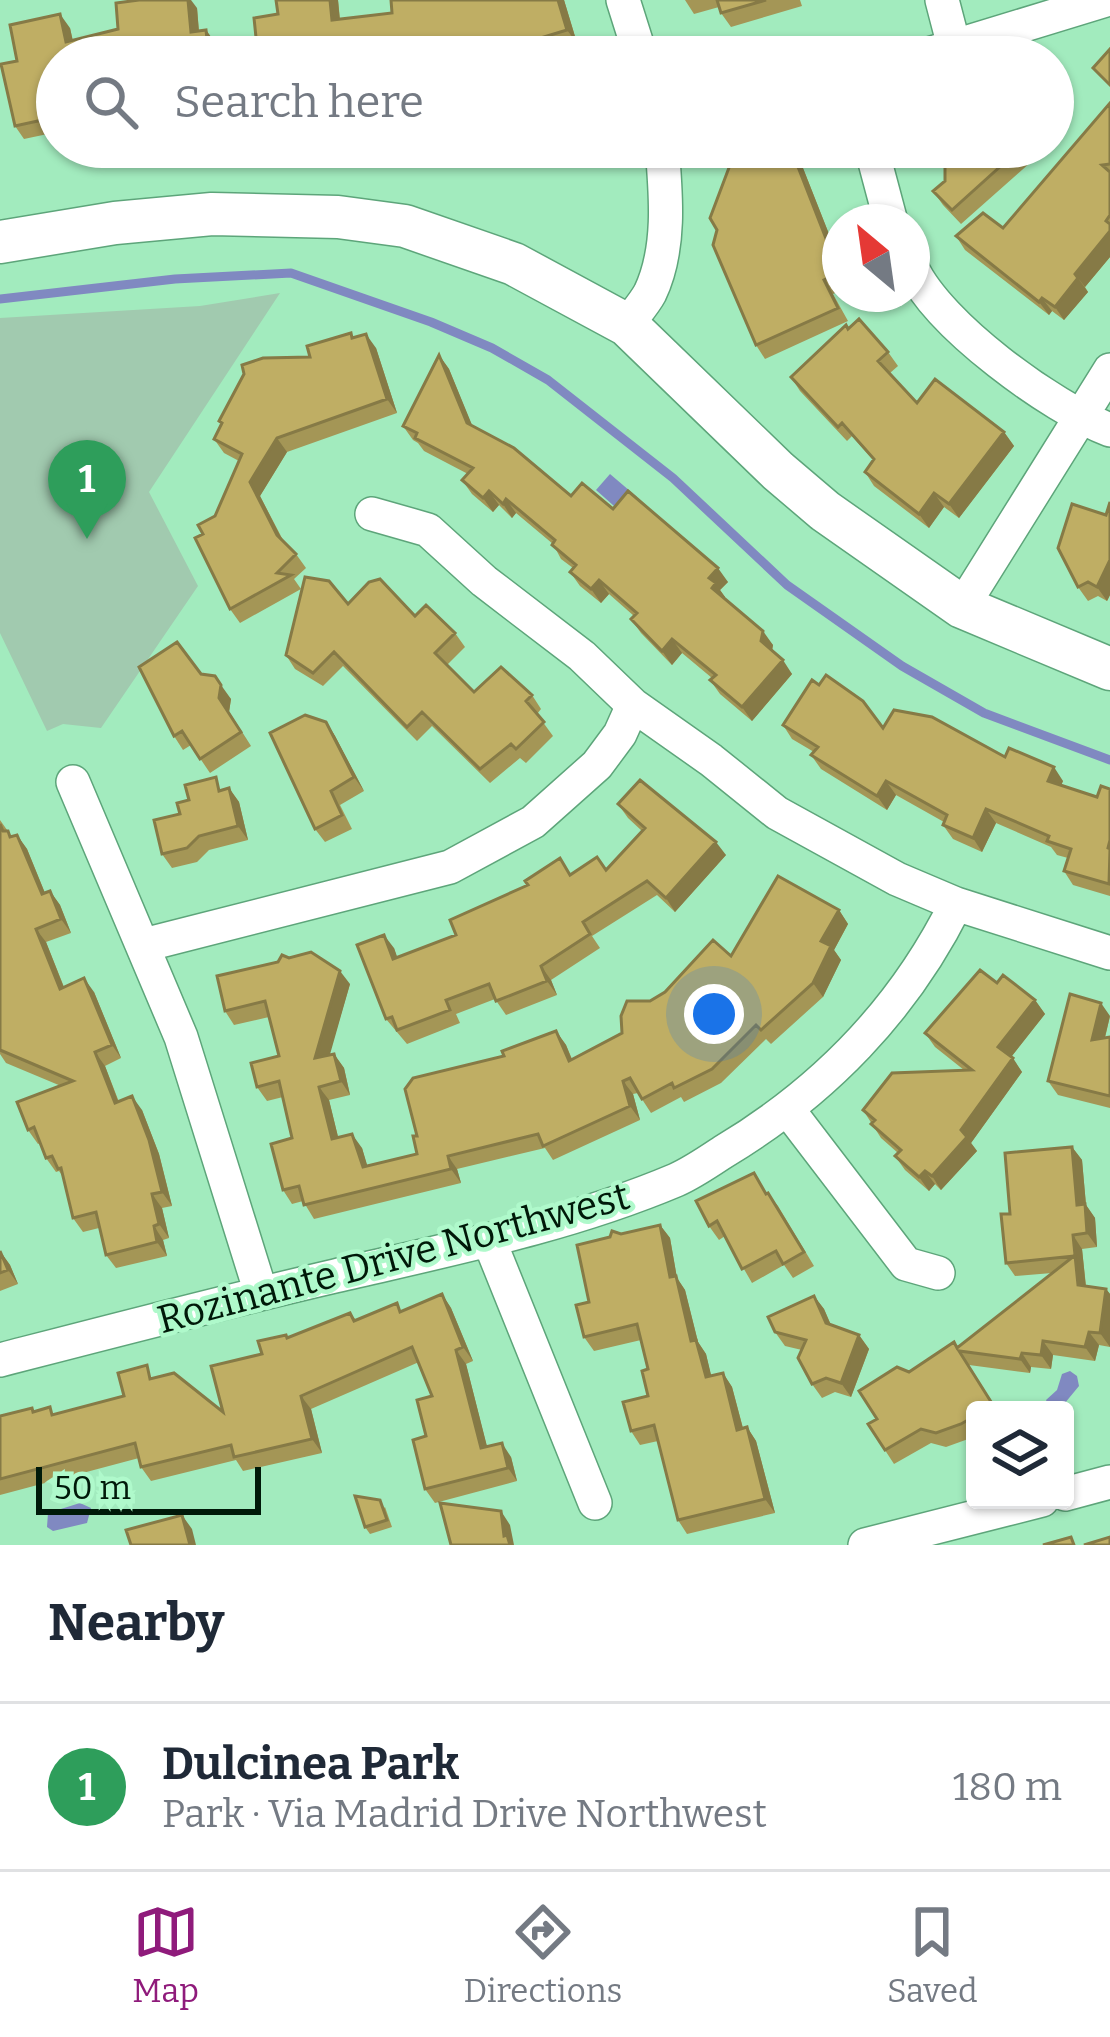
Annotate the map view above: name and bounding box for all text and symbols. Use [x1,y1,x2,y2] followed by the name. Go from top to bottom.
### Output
[36,36,1074,168] search box
[78,69,144,135] icon: search
[174,75,424,129] text: Search here
[822,204,930,312] north arrow
[48,440,126,539] pin: 1
[684,984,744,1044] your location
[152,1173,634,1343] street label: Rozinante Drive Northwest
[966,1401,1074,1509] map controls
[966,1401,1074,1509] button: layers
[36,1461,261,1514] scale bar
[54,1468,131,1508] text: 50 m
[48,1592,224,1654] text: Nearby
[162,1737,459,1791] text: Dulcinea Park
[79,1764,95,1810] text: 1
[953,1764,1062,1810] text: 180 m
[162,1791,767,1837] text: Park · Via Madrid Drive Northwest
[132,1899,199,2011] tab: Map
[464,1899,622,2011] tab: Directions
[887,1899,978,2011] tab: Saved

